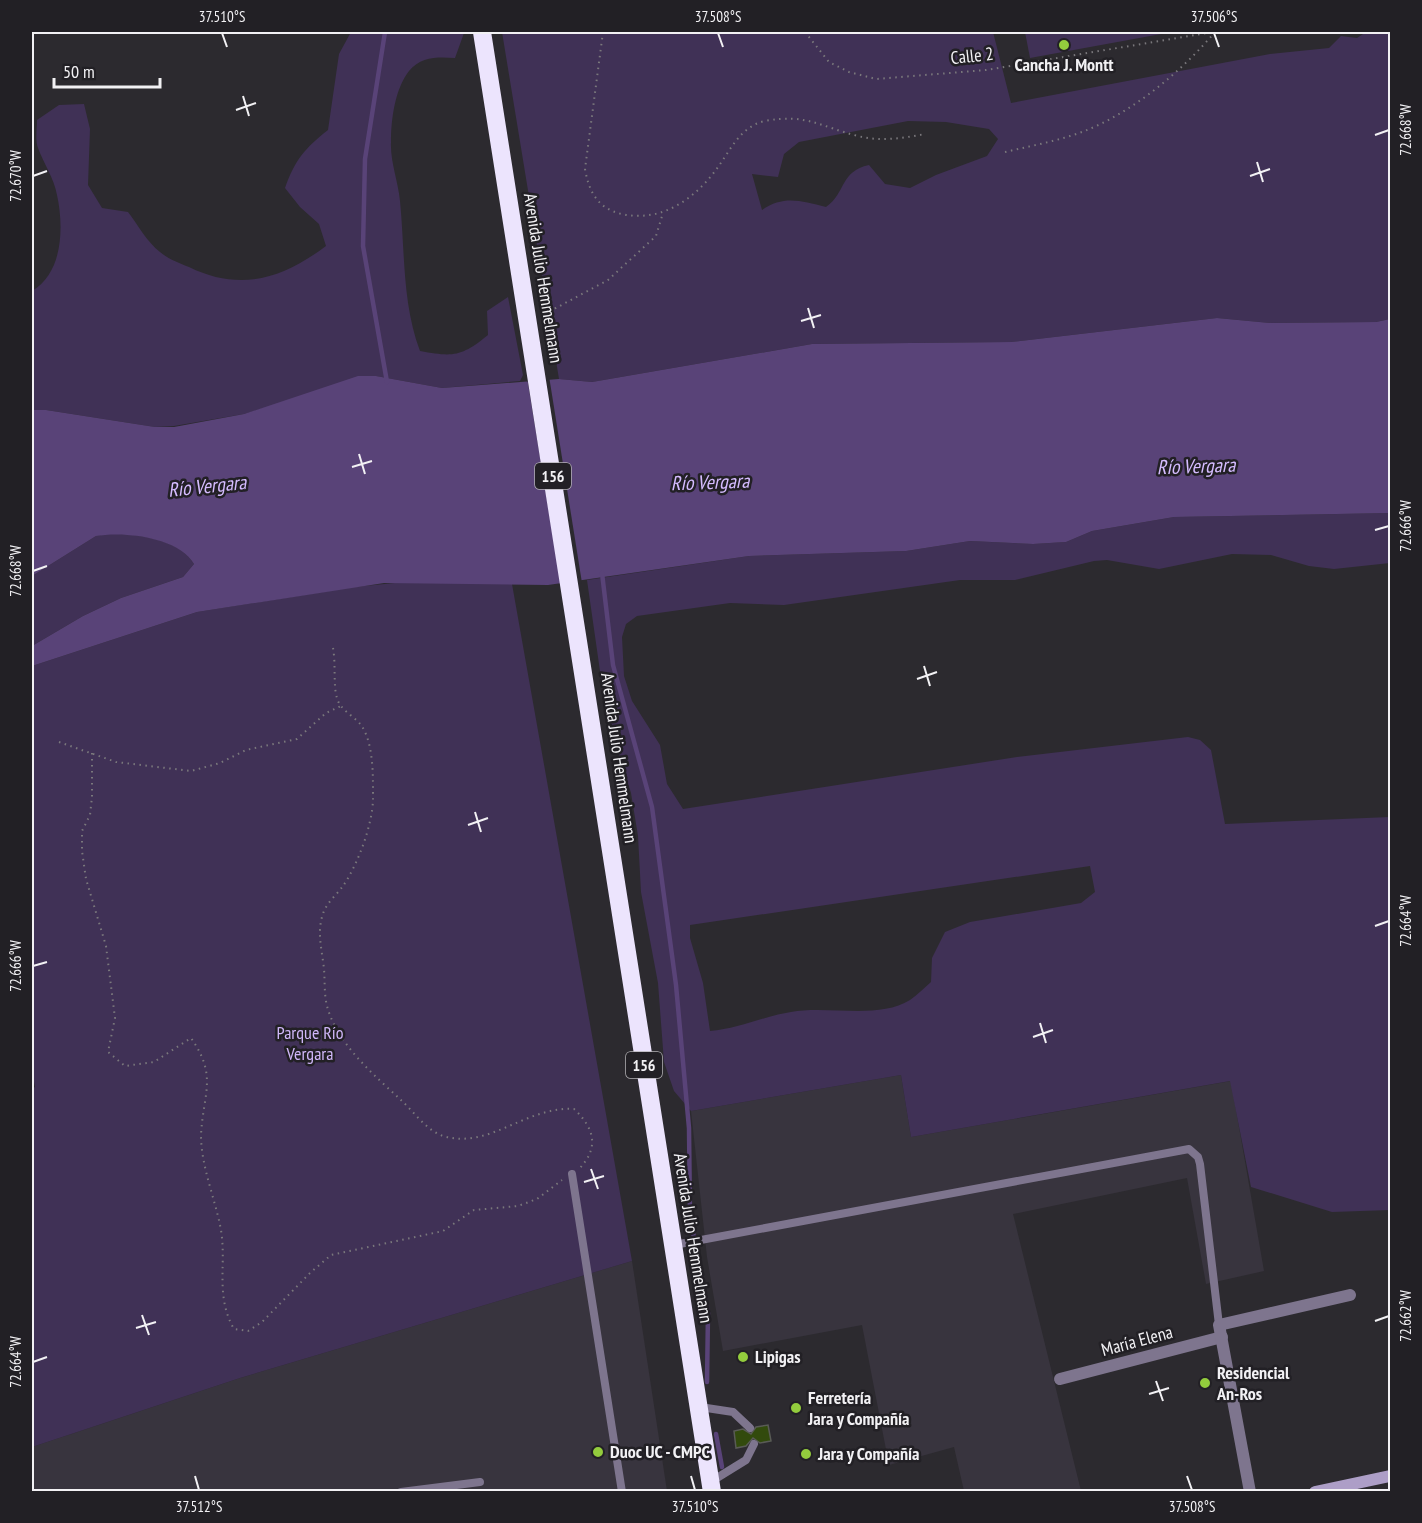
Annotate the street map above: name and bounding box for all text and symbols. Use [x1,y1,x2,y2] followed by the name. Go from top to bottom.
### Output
[199,7,245,26] text: 37.510°S
[695,7,741,26] text: 37.508°S
[1191,7,1237,26] text: 37.506°S
[1057,38,1071,52] marker: Cancha J. Montt
[949,42,995,69] street label: Calle 2
[54,51,160,89] scale bar
[1014,53,1114,76] place label: Cancha J. Montt
[63,60,95,83] text: 50 m
[1396,104,1415,156] text: 72.668°W
[6,150,25,202] text: 72.670°W
[519,191,568,365] street label: Avenida Julio Hemmelmann
[1156,452,1237,480] water label: Río Vergara
[535,463,571,489] road number: 156
[670,468,751,496] water label: Río Vergara
[167,469,248,503] water label: Río Vergara
[1396,500,1415,552] text: 72.666°W
[6,545,25,597] text: 72.668°W
[596,671,643,845] street label: Avenida Julio Hemmelmann
[1396,895,1415,947] text: 72.664°W
[6,940,25,992] text: 72.666°W
[277,1021,344,1065] park label: Parque Río Vergara
[626,1052,662,1078] road number: 156
[669,1151,718,1325] street label: Avenida Julio Hemmelmann
[1396,1290,1415,1342] text: 72.662°W
[1099,1320,1175,1361] street label: María Elena
[6,1336,25,1388] text: 72.664°W
[755,1345,801,1368] place label: Lipigas
[736,1350,750,1364] marker: Lipigas
[1216,1361,1290,1405] place label: Residencial An-Ros
[1198,1376,1212,1390] marker: Residencial An-Ros
[807,1386,910,1430] place label: Ferretería Jara y Compañía
[789,1401,803,1415] marker: Ferretería Jara y Compañía
[610,1440,710,1463] place label: Duoc UC - CMPC
[817,1442,920,1465] place label: Jara y Compañía
[591,1445,605,1459] marker: Duoc UC - CMPC
[799,1447,813,1461] marker: Jara y Compañía
[176,1497,222,1516] text: 37.512°S
[672,1497,718,1516] text: 37.510°S
[1169,1497,1215,1516] text: 37.508°S

